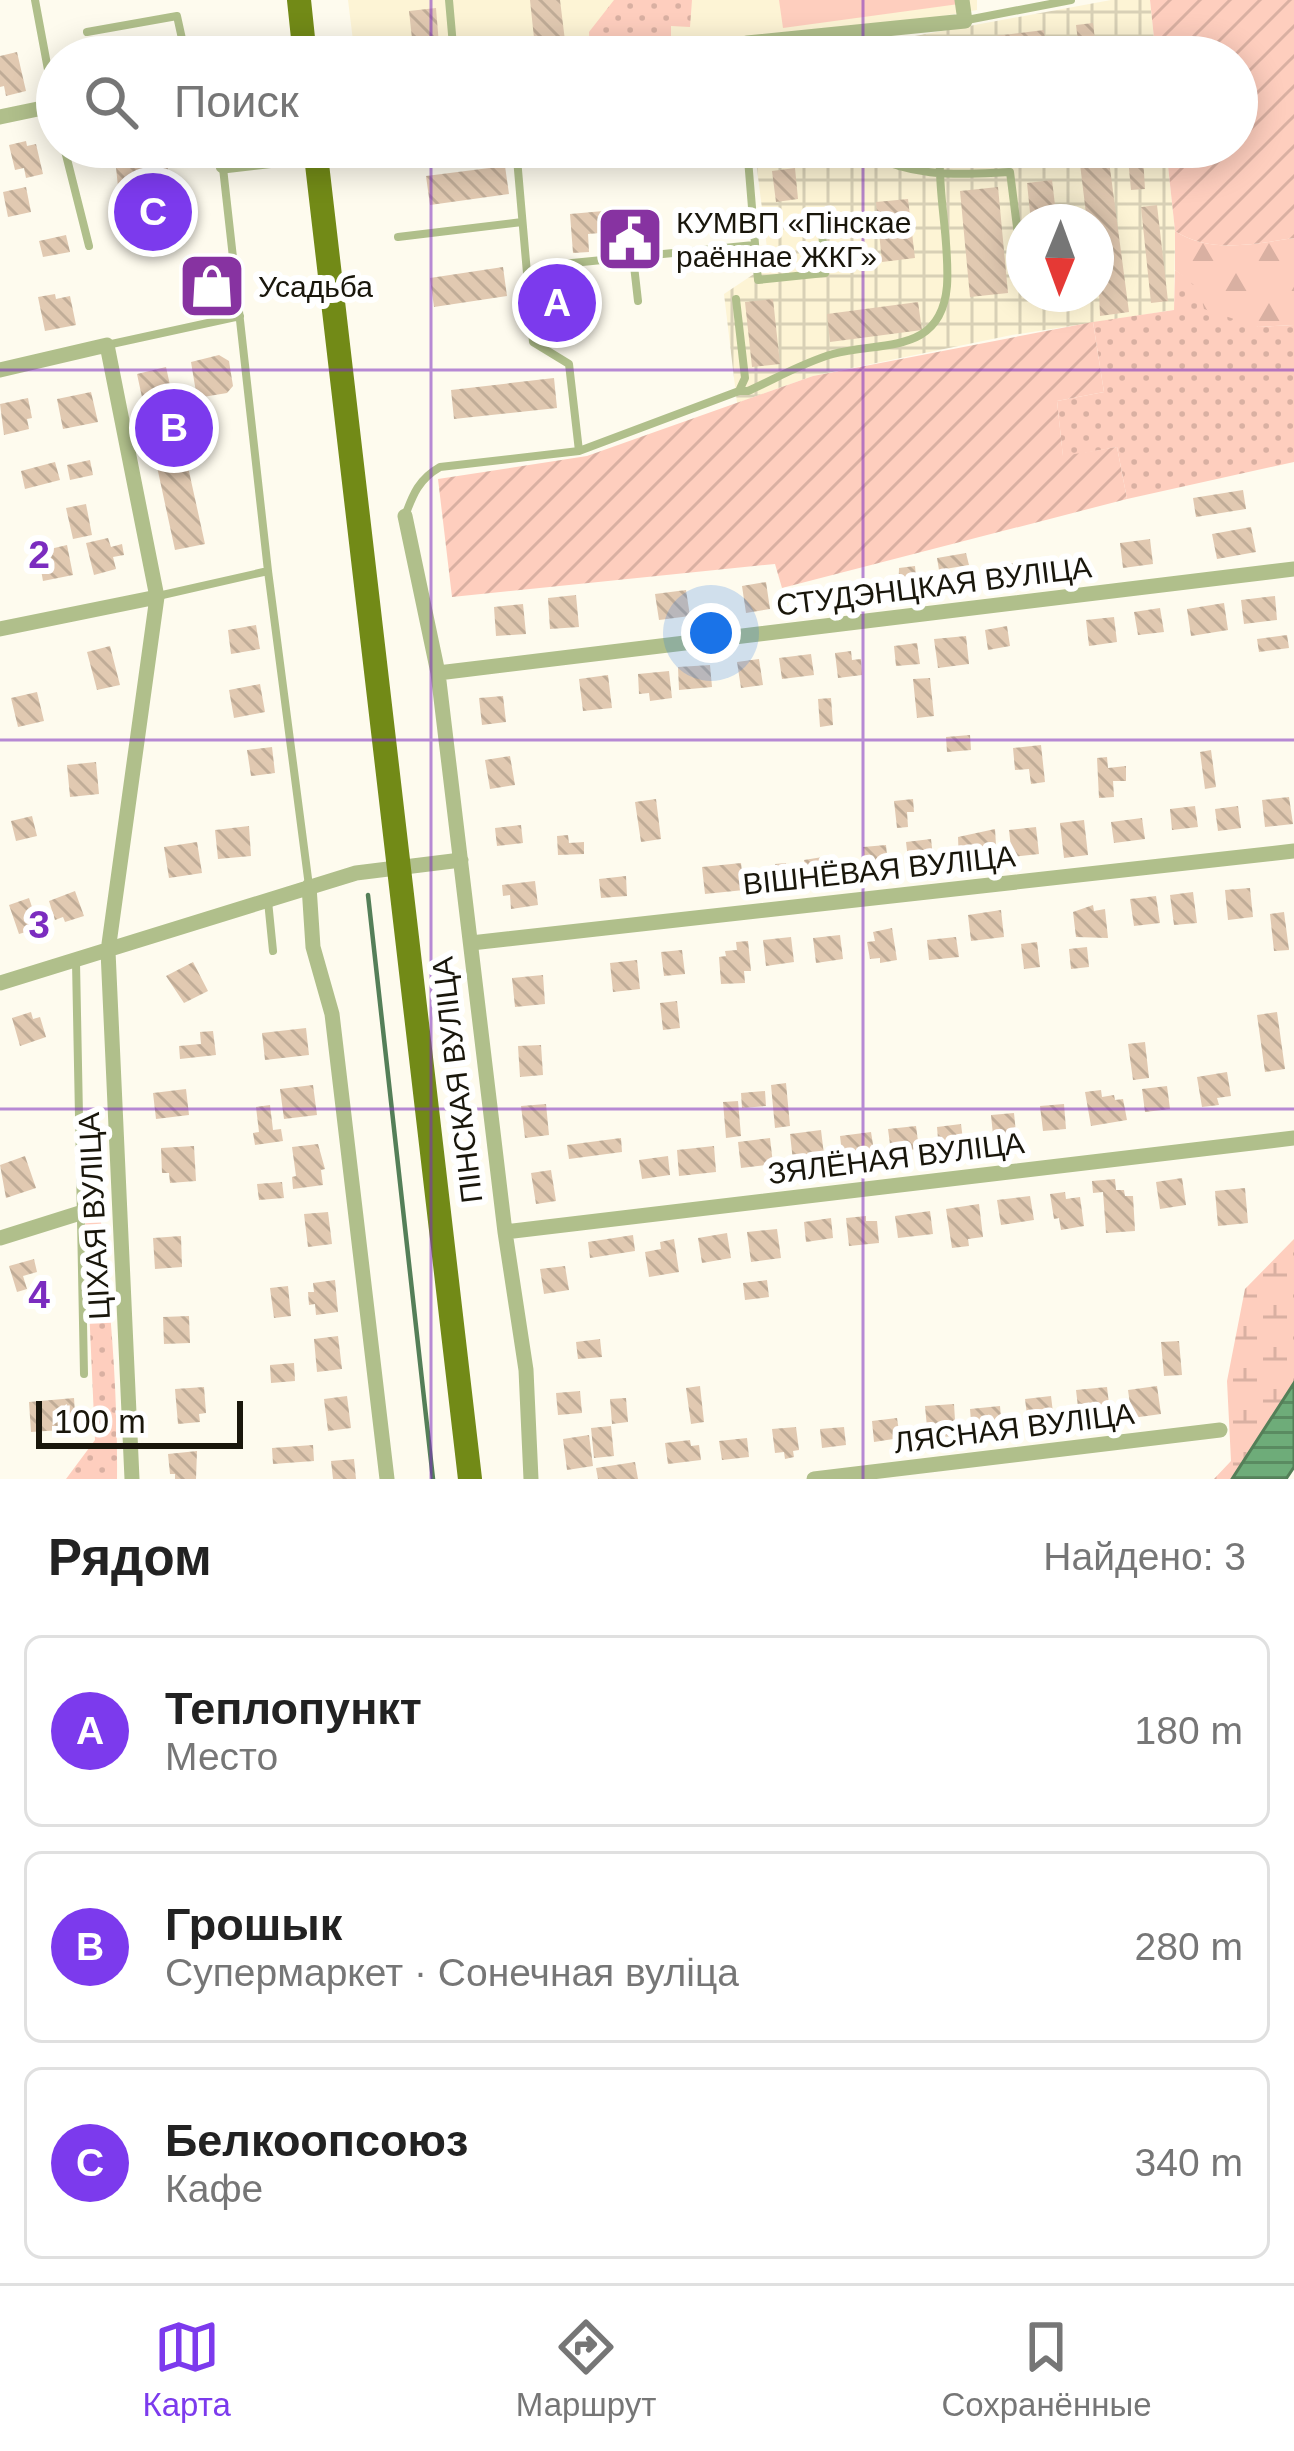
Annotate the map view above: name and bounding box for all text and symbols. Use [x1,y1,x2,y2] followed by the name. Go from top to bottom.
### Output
[36,36,1258,168] search box
[78,69,144,135] icon: search
[174,76,299,127] text: Поиск
[114,167,192,257] pin: C
[595,204,665,274] public building icon: КУМВП «Пінскае раённае ЖКГ»
[1006,204,1114,312] north arrow
[676,206,911,273] place label: КУМВП «Пінскае раённае ЖКГ»
[177,251,247,321] shop icon: Усадьба
[518,258,596,348] pin: A
[258,270,373,303] place label: Усадьба
[135,383,213,473] pin: B
[28,533,50,576] text: 2
[775,550,1093,622] street label: СТУДЭНЦКАЯ ВУЛІЦА
[681,603,741,663] your location
[741,839,1017,901] street label: ВІШНЁВАЯ ВУЛІЦА
[28,903,50,946] text: 3
[426,955,488,1205] street label: ПІНСКАЯ ВУЛІЦА
[72,1111,116,1321] street label: ЦІХАЯ ВУЛІЦА
[766,1126,1026,1190] street label: ЗЯЛЁНАЯ ВУЛІЦА
[28,1273,50,1316] text: 4
[36,1395,243,1448] scale bar
[892,1397,1136,1459] street label: ЛЯСНАЯ ВУЛІЦА
[54,1403,146,1440] text: 100 m
[48,1529,212,1586] text: Рядом
[1043,1535,1246,1578] text: Найдено: 3
[165,1683,422,1734] text: Теплопункт
[76,1709,104,1752] text: A
[1135,1709,1243,1752] text: 180 m
[165,1735,278,1778] text: Место
[165,1899,342,1950] text: Грошык
[76,1925,104,1968] text: B
[1135,1925,1243,1968] text: 280 m
[165,1951,739,1994] text: Супермаркет · Сонечная вуліца
[165,2115,468,2166] text: Белкоопсоюз
[76,2141,104,2184] text: C
[1135,2141,1243,2184] text: 340 m
[165,2167,263,2210] text: Кафе
[142,2314,231,2424] tab: Карта
[516,2314,656,2424] tab: Маршрут
[941,2314,1152,2424] tab: Сохранённые

